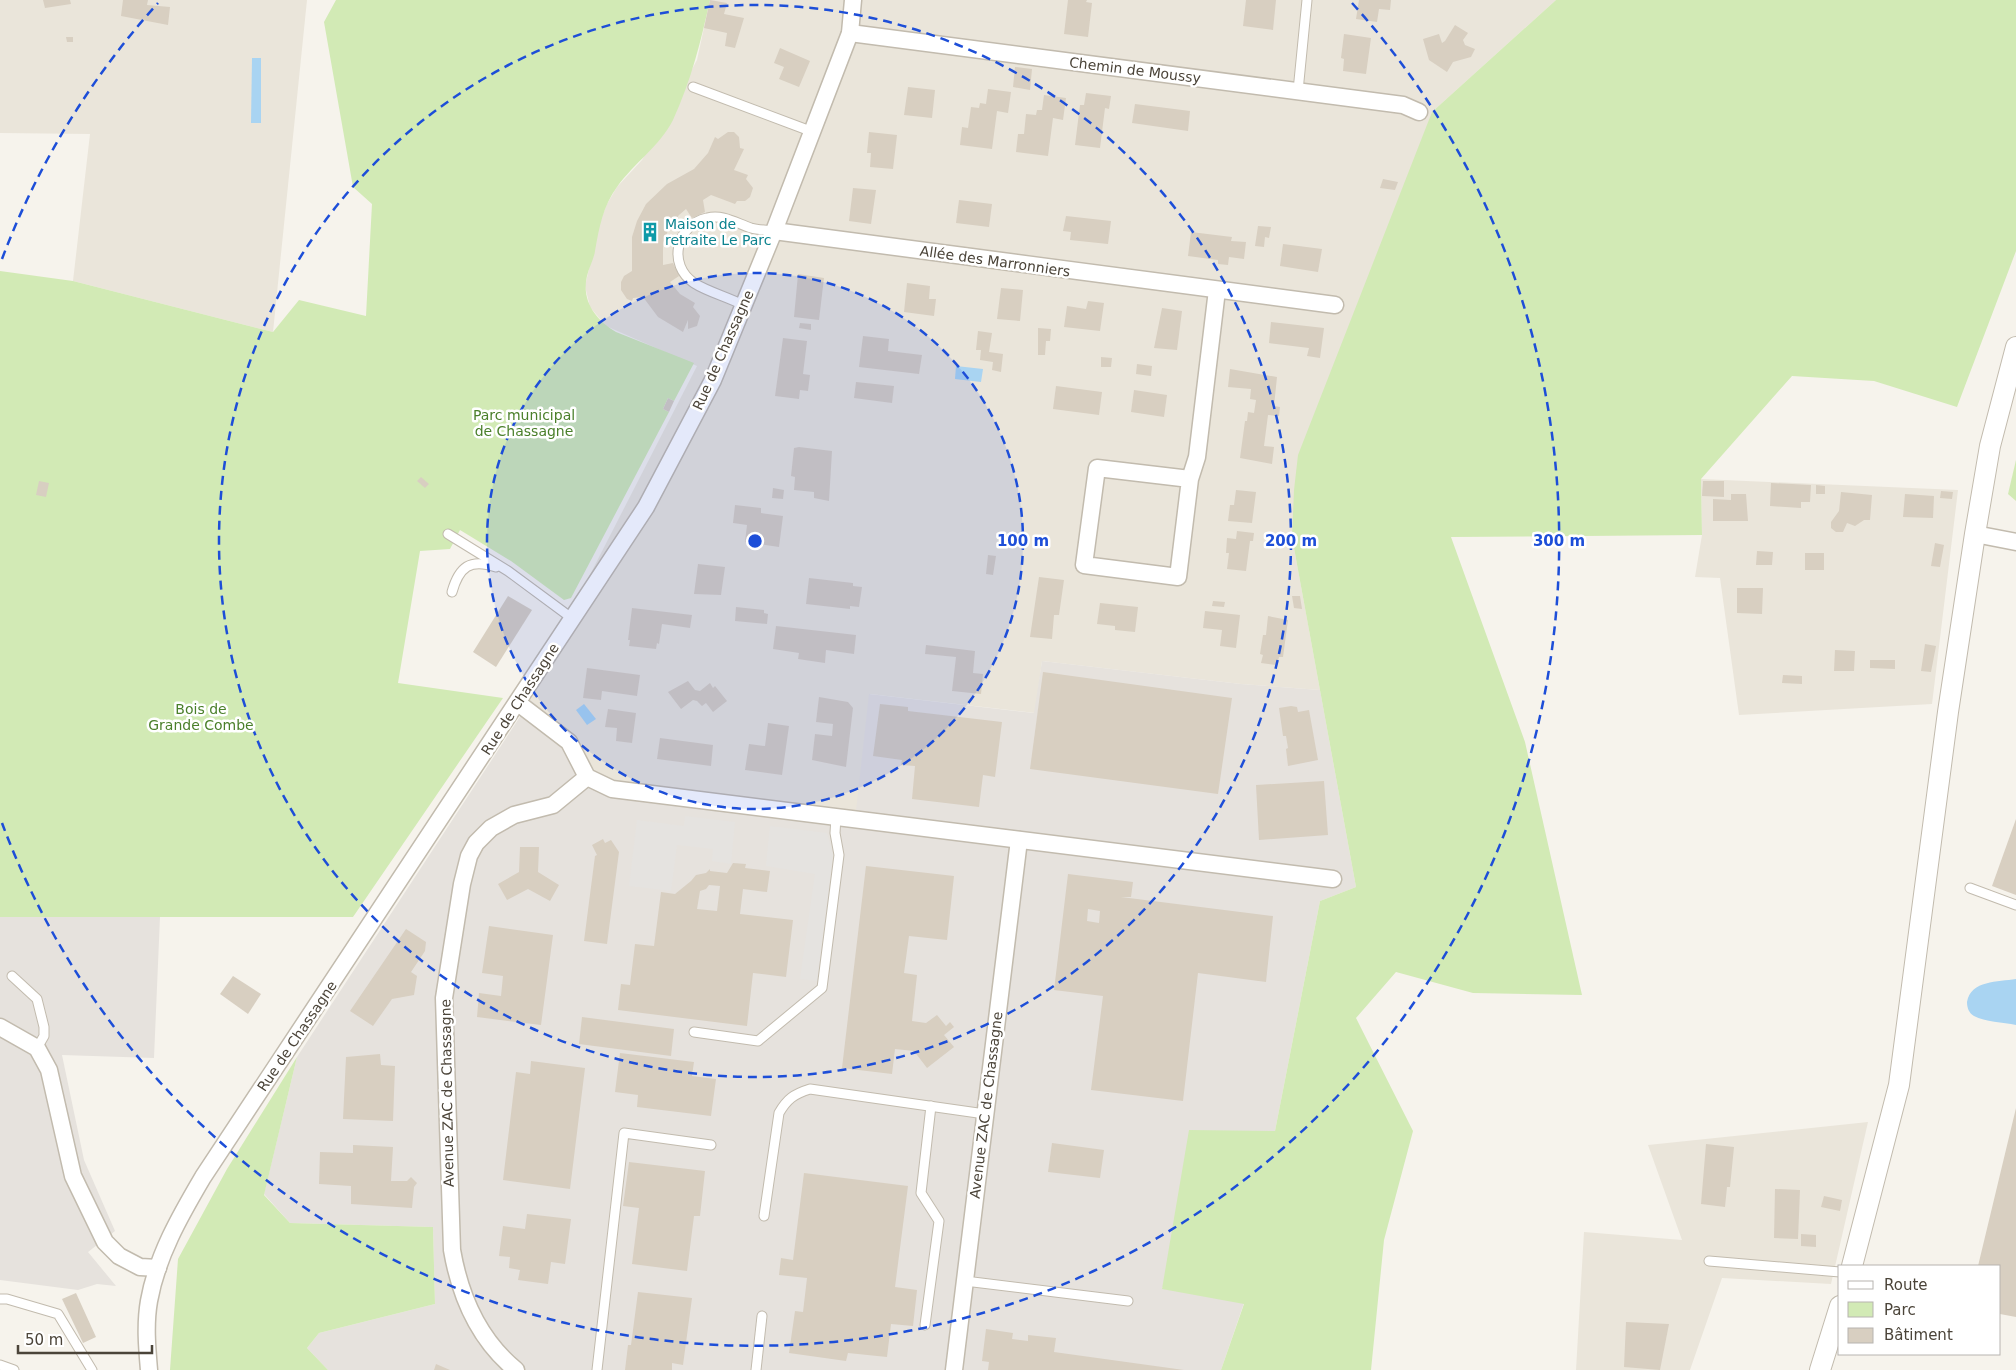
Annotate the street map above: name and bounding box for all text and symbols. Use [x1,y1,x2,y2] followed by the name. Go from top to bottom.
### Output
[1068,54,1202,86] street label: Chemin de Moussy
[665,216,771,248] place label: Maison de retraite Le Parc
[639,221,661,243] building icon: Maison de retraite Le Parc
[919,243,1071,279] street label: Allée des Marronniers
[689,287,757,413] street label: Rue de Chassagne
[473,407,575,439] park label: Parc municipal de Chassagne
[746,532,764,550] centre of rings
[997,532,1049,550] text: 100 m
[1265,532,1317,550] text: 200 m
[1533,532,1585,550] text: 300 m
[478,640,562,758] street label: Rue de Chassagne
[148,701,254,733] park label: Bois de Grande Combe
[254,978,340,1094] street label: Rue de Chassagne
[437,999,457,1187] street label: Avenue ZAC de Chassagne
[967,1011,1005,1199] street label: Avenue ZAC de Chassagne
[1838,1265,2001,1355] legend
[1884,1276,1928,1294] text: Route
[1884,1301,1916,1319] text: Parc
[18,1322,151,1354] scale bar
[1884,1326,1953,1344] text: Bâtiment
[25,1331,63,1349] text: 50 m

